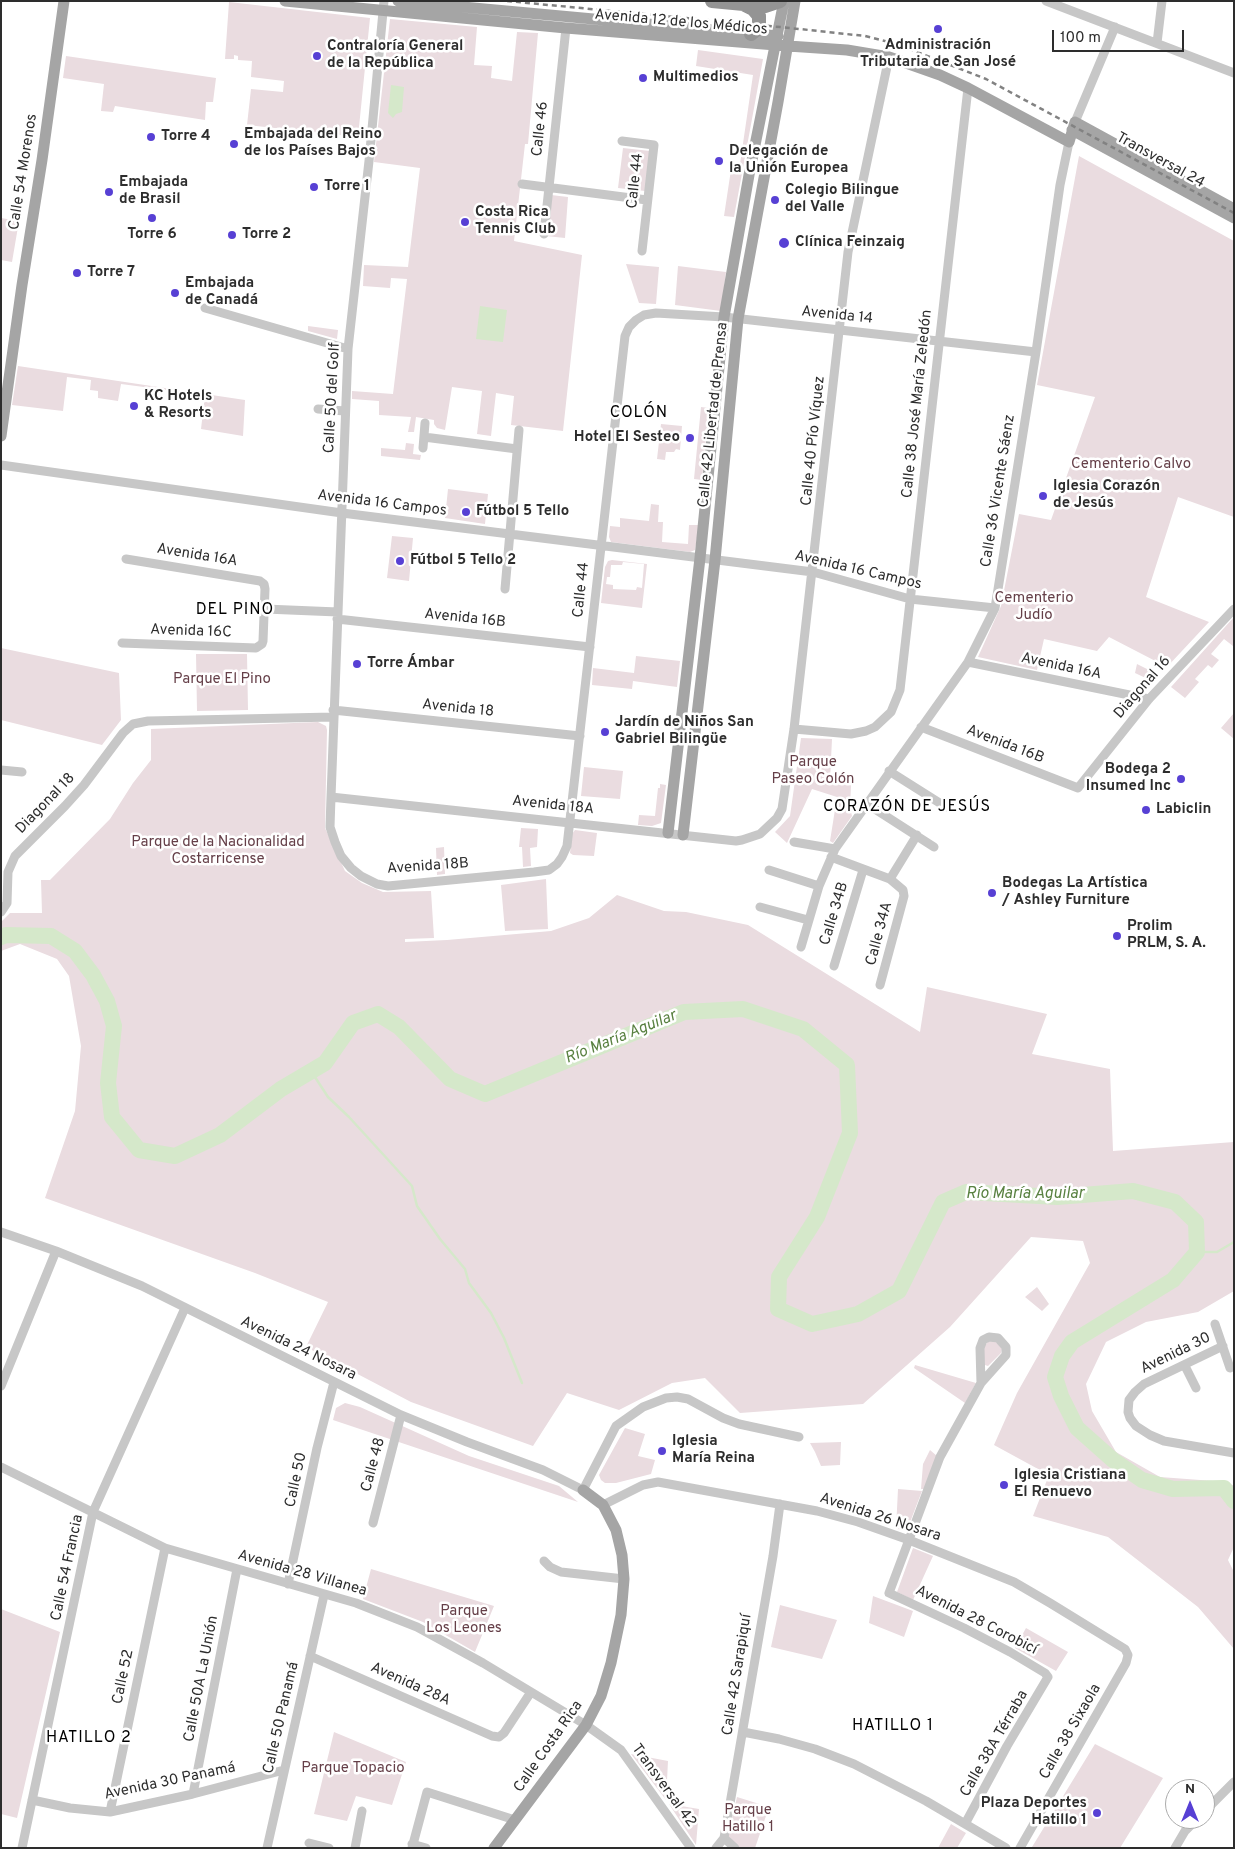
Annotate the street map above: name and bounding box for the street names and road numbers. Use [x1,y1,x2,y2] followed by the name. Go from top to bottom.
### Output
[594,6,768,40] street label: Avenida 12 de los Médicos
[529,101,553,157] street label: Calle 46
[6,113,42,231] street label: Calle 54 Morenos
[1113,129,1207,193] street label: Transversal 24
[624,152,648,210] street label: Calle 44
[800,303,874,329] street label: Avenida 14
[899,309,937,499] street label: Calle 38 José María Zeledón
[695,321,733,509] street label: Calle 42 Libertad de Prensa
[321,342,345,454] street label: Calle 50 del Golf
[798,375,830,507] street label: Calle 40 Pío Víquez
[978,413,1020,569] street label: Calle 36 Vicente Sáenz
[316,487,448,521] street label: Avenida 16 Campos
[155,541,239,571] street label: Avenida 16A
[793,548,923,594] street label: Avenida 16 Campos
[570,561,594,619] street label: Calle 44
[423,606,507,632] street label: Avenida 16B
[150,622,232,642] street label: Avenida 16C
[1019,650,1103,684] street label: Avenida 16A
[1111,653,1175,723] street label: Diagonal 16
[421,696,495,722] street label: Avenida 18
[964,722,1046,768] street label: Avenida 16B
[13,770,79,838] street label: Diagonal 18
[511,793,595,819] street label: Avenida 18A
[387,855,469,879] street label: Avenida 18B
[817,880,853,948] street label: Calle 34B
[863,900,897,968] street label: Calle 34A
[237,1313,359,1385] street label: Avenida 24 Nosara
[1138,1329,1214,1379] street label: Avenida 30
[358,1436,390,1494] street label: Calle 48
[282,1451,312,1509] street label: Calle 50
[817,1490,943,1546] street label: Avenida 26 Nosara
[48,1513,88,1623] street label: Calle 54 Francia
[235,1547,369,1601] street label: Avenida 28 Villanea
[912,1582,1040,1660] street label: Avenida 28 Corobicí
[720,1613,756,1737] street label: Calle 42 Sarapiquí
[181,1614,223,1744] street label: Calle 50A La Unión
[109,1648,139,1706] street label: Calle 52
[367,1659,453,1711] street label: Avenida 28A
[260,1660,304,1776] street label: Calle 50 Panamá
[1036,1681,1106,1783] street label: Calle 38 Sixaola
[957,1688,1033,1800] street label: Calle 38A Térraba
[511,1698,587,1796] street label: Calle Costa Rica
[627,1741,699,1831] street label: Transversal 42
[103,1759,237,1805] street label: Avenida 30 Panamá

